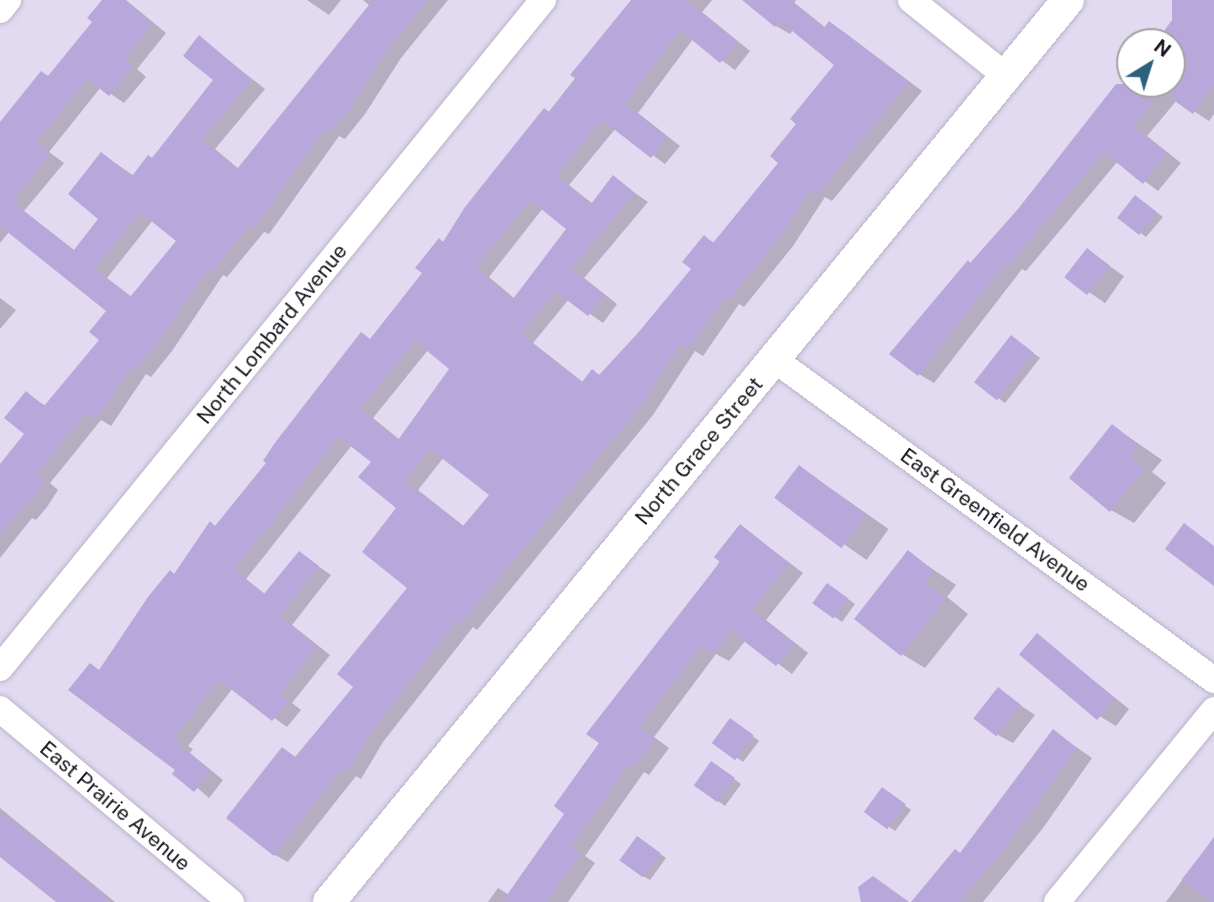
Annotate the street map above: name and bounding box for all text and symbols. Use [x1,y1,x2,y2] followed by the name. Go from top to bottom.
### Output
[1116,28,1186,98] north arrow
[1150,35,1175,61] text: N
[192,239,352,429] street label: North Lombard Avenue
[630,372,768,530] street label: North Grace Street
[895,443,1095,597] street label: East Greenfield Avenue
[35,736,195,876] street label: East Prairie Avenue

